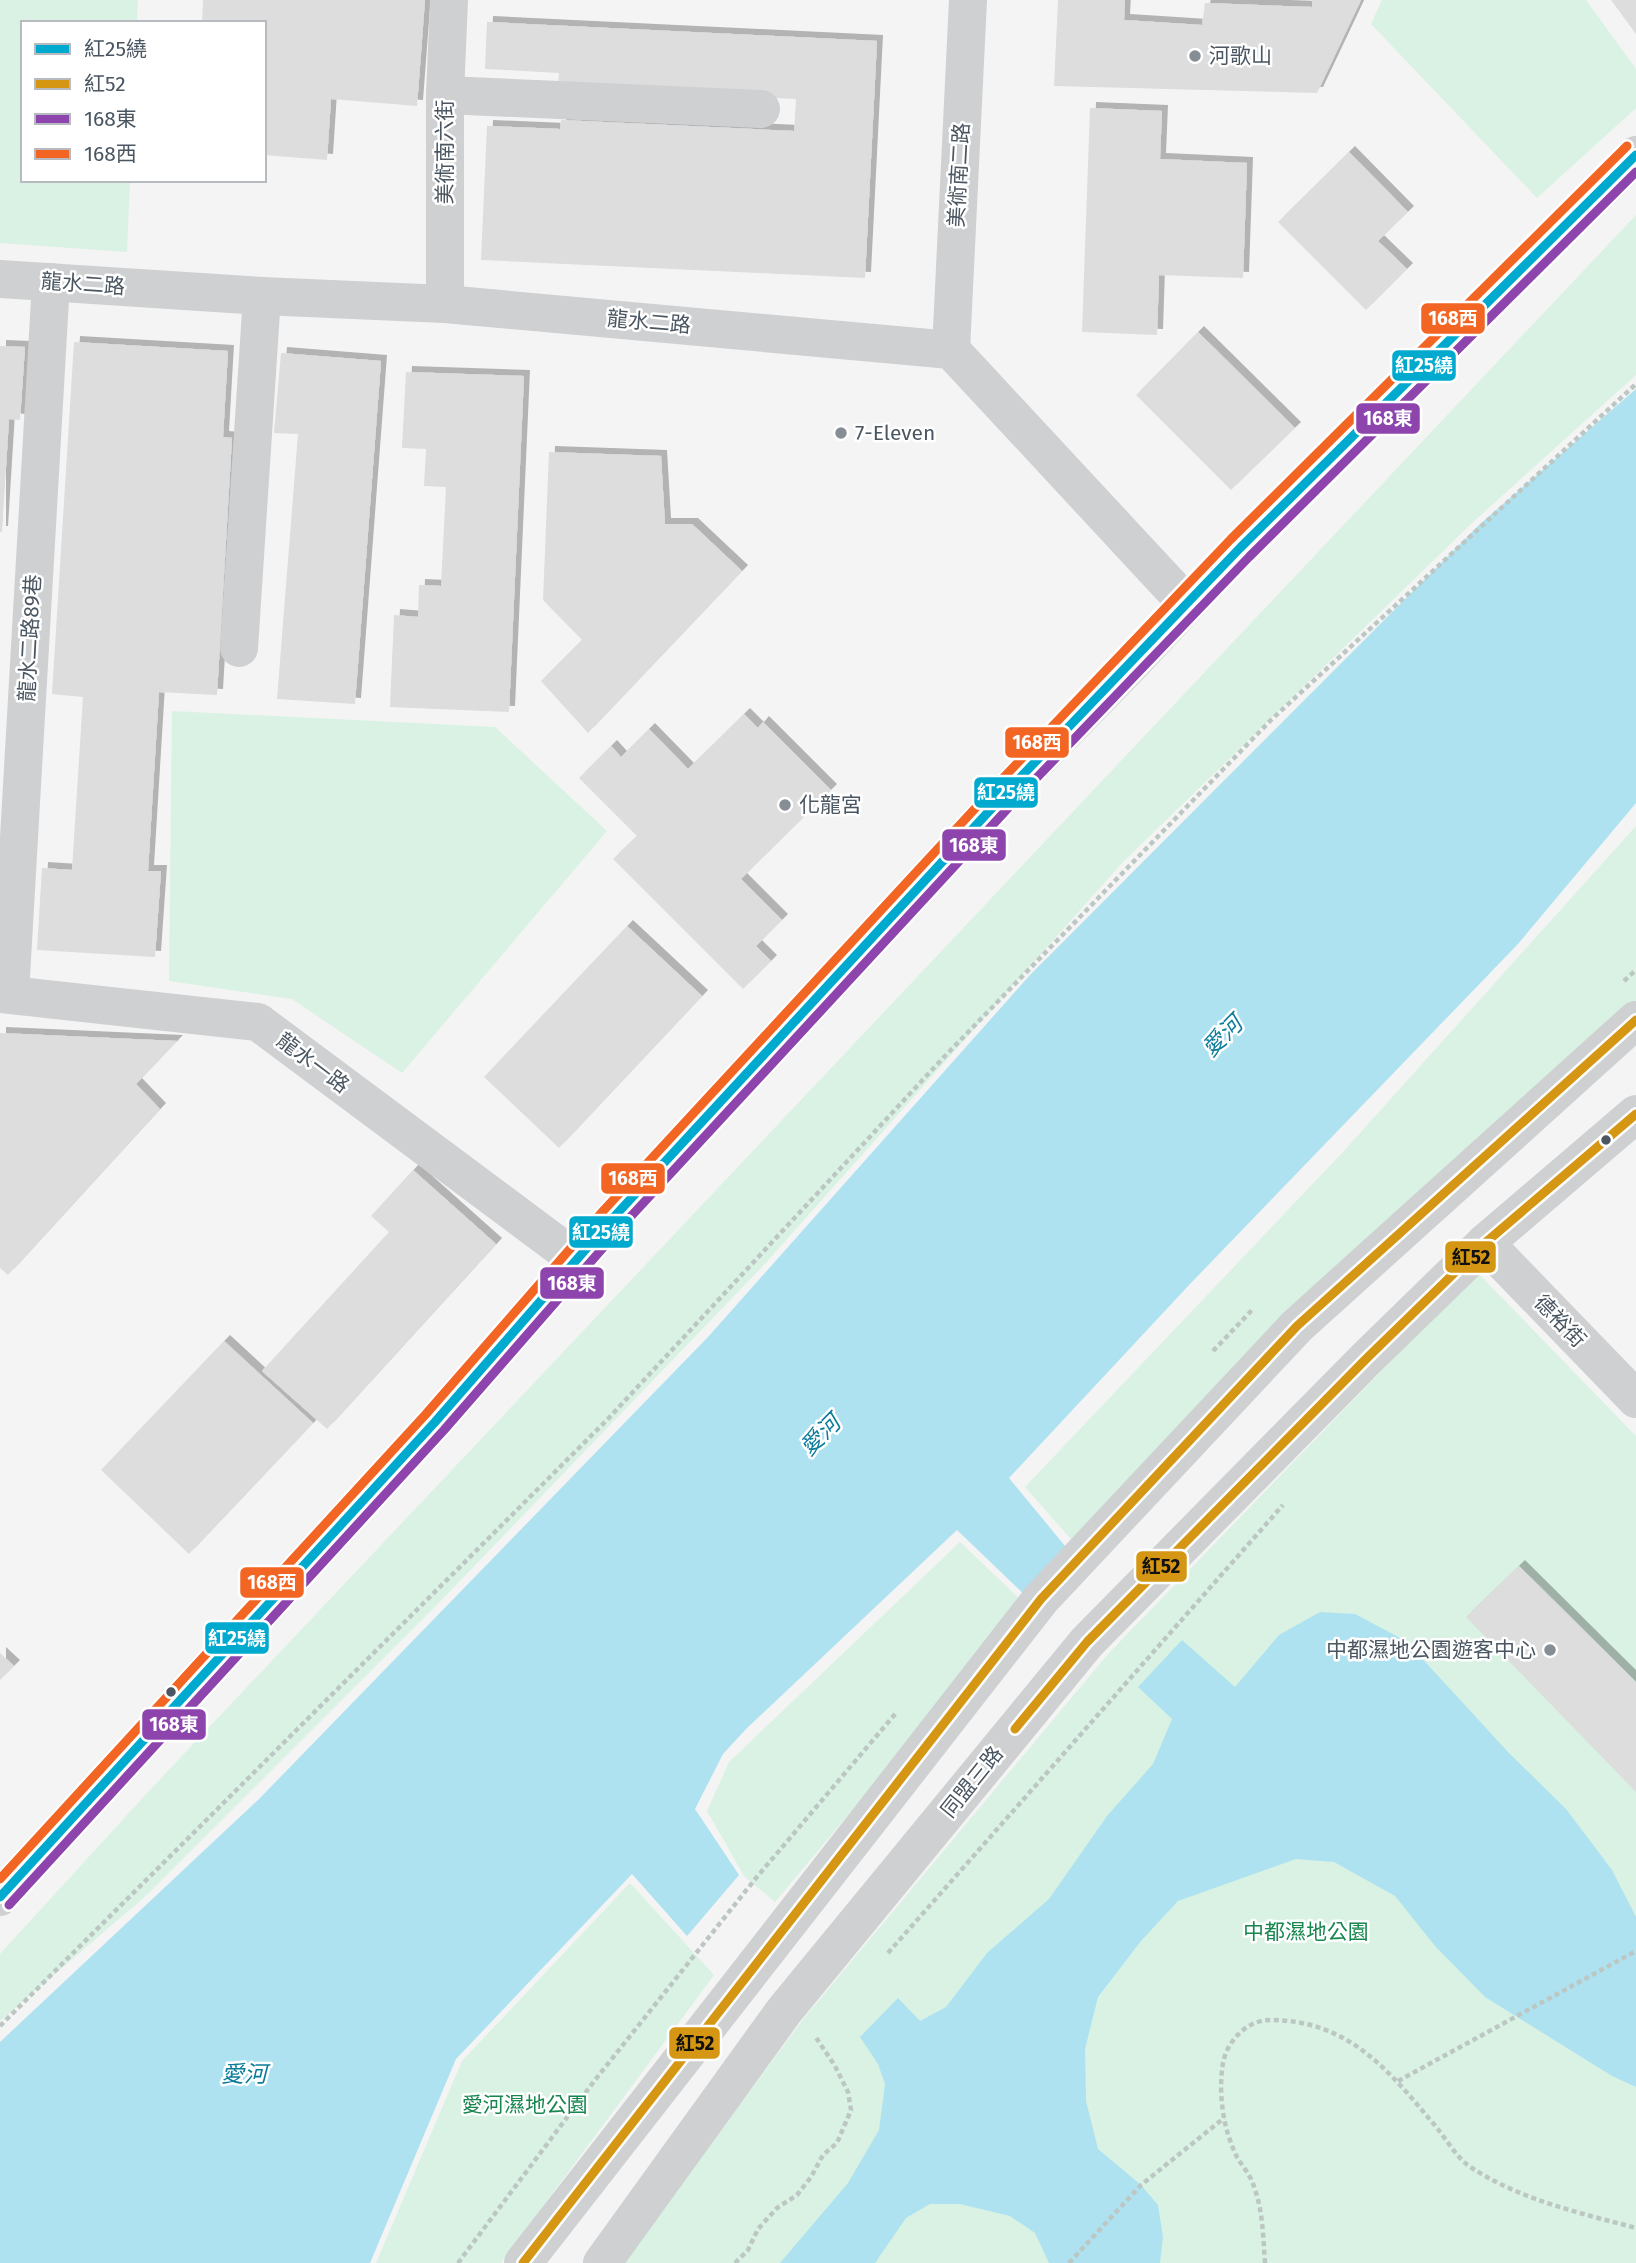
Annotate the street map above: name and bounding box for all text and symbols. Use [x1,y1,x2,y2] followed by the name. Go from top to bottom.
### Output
[21,21,266,182] legend
[84,36,147,62] text: 紅25繞
[1209,43,1272,69] place label: 河歌山
[1187,48,1203,64] marker: 河歌山
[84,71,126,97] text: 紅52
[432,100,458,205] street label: 美術南六街
[84,106,137,132] text: 168東
[943,122,975,228] street label: 美術南二路
[84,141,137,167] text: 168西
[40,268,126,300] street label: 龍水二路
[1420,302,1486,335] line badge: 168西
[606,305,692,339] street label: 龍水二路
[1428,307,1478,330] text: 168西
[1391,349,1457,382] line badge: 紅25繞
[1395,354,1453,377] text: 紅25繞
[1355,402,1421,435] line badge: 168東
[1363,407,1413,430] text: 168東
[855,420,935,446] place label: 7-Eleven
[833,425,849,441] marker: 7-Eleven
[14,574,46,702] street label: 龍水二路89巷
[1004,726,1070,759] line badge: 168西
[1012,731,1062,754] text: 168西
[973,776,1039,809] line badge: 紅25繞
[977,781,1035,804] text: 紅25繞
[799,792,862,818] place label: 化龍宮
[777,797,793,813] marker: 化龍宮
[941,828,1007,862] line badge: 168東
[949,834,999,857] text: 168東
[1196,1007,1251,1062] water label: 愛河
[272,1027,354,1099] street label: 龍水一路
[1599,1133,1613,1147] unlabelled marker
[600,1162,666,1195] line badge: 168西
[608,1167,658,1190] text: 168西
[568,1215,634,1249] line badge: 紅25繞
[572,1221,630,1244] text: 紅25繞
[1444,1240,1497,1274] line badge: 紅52
[1452,1246,1491,1269] text: 紅52
[539,1266,605,1300] line badge: 168東
[547,1272,597,1295] text: 168東
[1529,1289,1591,1353] street label: 德裕街
[794,1406,849,1461] water label: 愛河
[1135,1550,1188,1583] line badge: 紅52
[1142,1555,1181,1578] text: 紅52
[239,1566,305,1599] line badge: 168西
[247,1571,297,1594] text: 168西
[204,1621,270,1655] line badge: 紅25繞
[208,1627,266,1650] text: 紅25繞
[1326,1637,1536,1663] place label: 中都濕地公園遊客中心
[1542,1642,1558,1658] marker: 中都濕地公園遊客中心
[164,1685,178,1699] unlabelled marker
[141,1708,207,1741] line badge: 168東
[149,1713,199,1736] text: 168東
[935,1741,1009,1823] street label: 同盟三路
[1243,1919,1369,1945] park label: 中都濕地公園
[668,2026,721,2060] line badge: 紅52
[676,2032,715,2055] text: 紅52
[221,2060,271,2088] water label: 愛河
[462,2092,588,2118] park label: 愛河濕地公園

